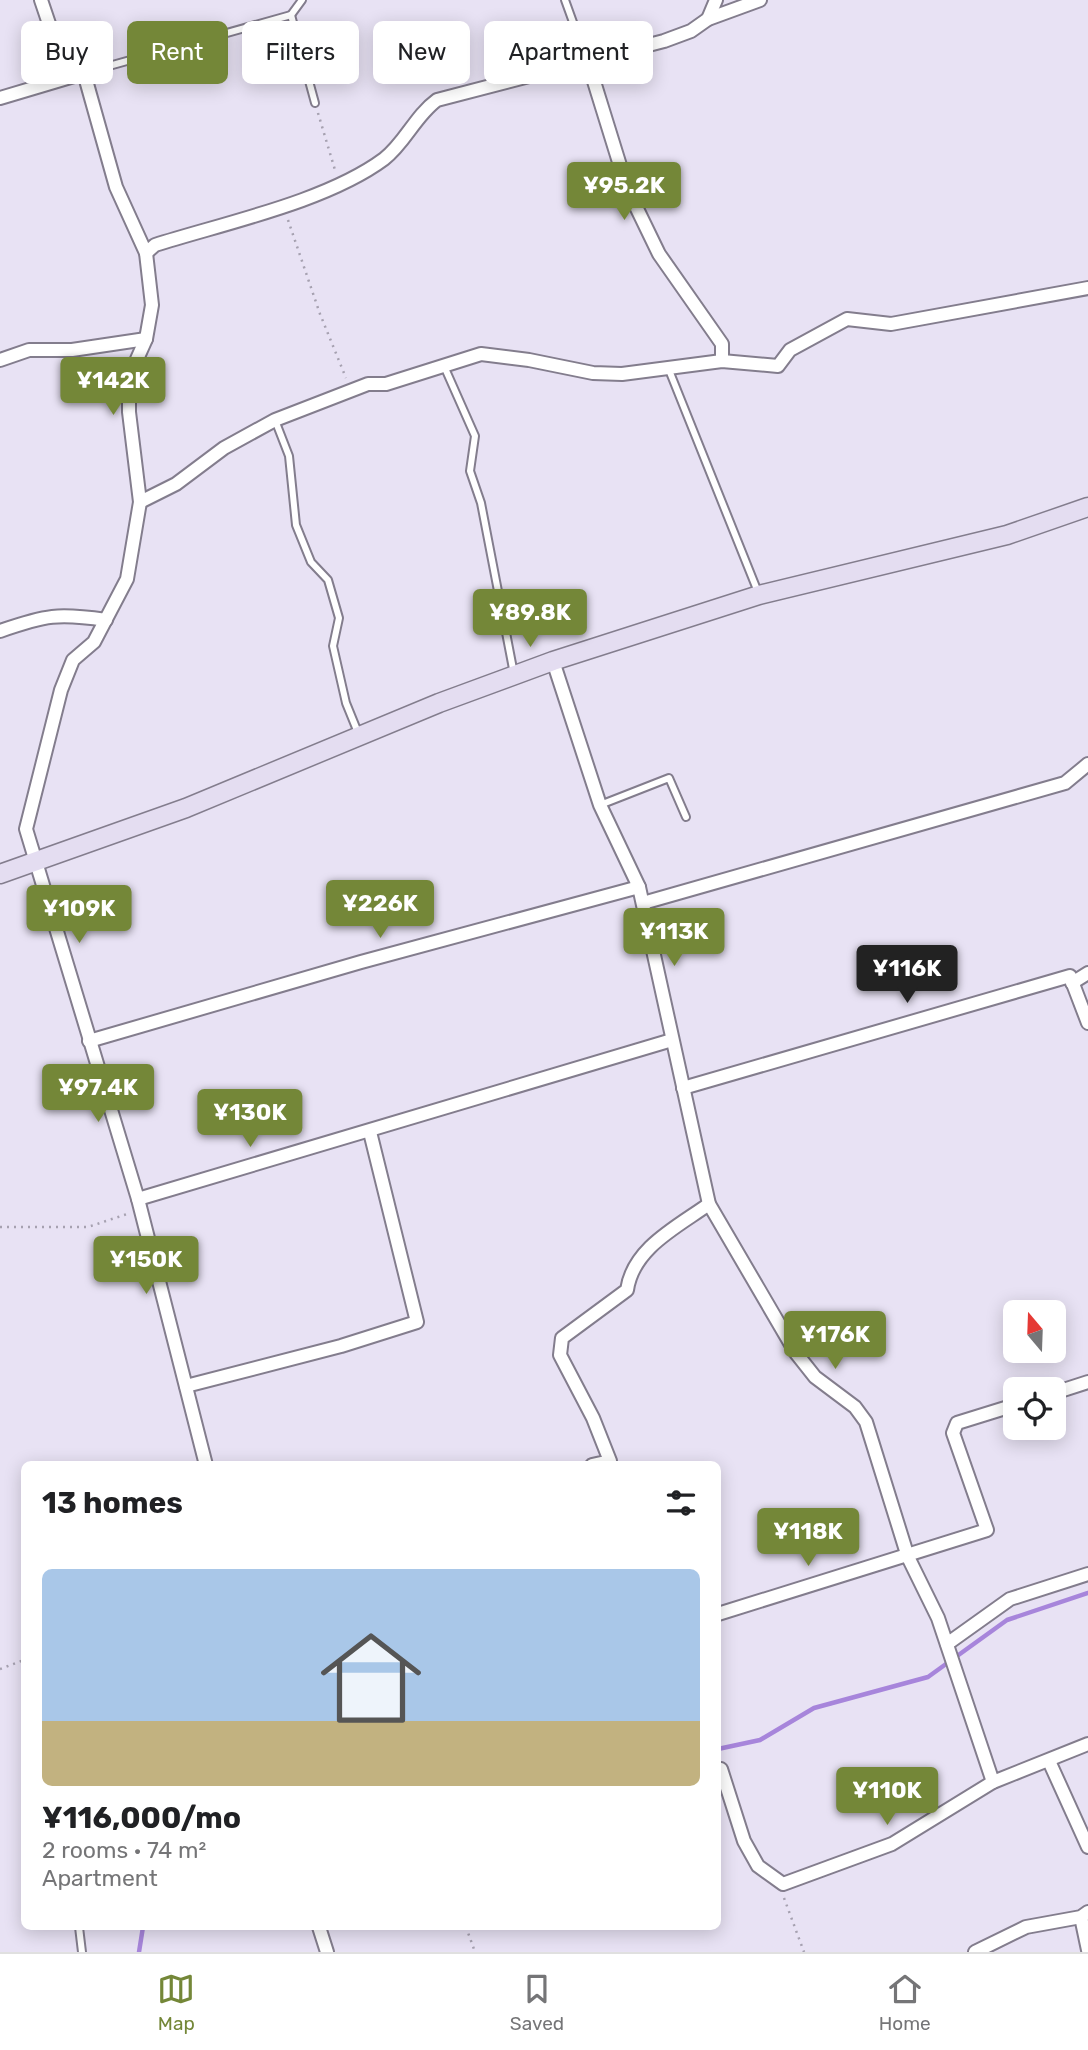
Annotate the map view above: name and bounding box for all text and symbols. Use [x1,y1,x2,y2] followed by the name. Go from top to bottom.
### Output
[21,21,113,84] chip: Buy
[127,21,228,84] chip: Rent
[242,21,359,84] chip: Filters
[373,21,470,84] chip: New
[484,21,653,84] chip: Apartment
[567,162,681,222] pin: ¥95.2K
[583,171,665,199] text: ¥95.2K
[64,358,162,417] pin: ¥142K
[76,366,150,394] text: ¥142K
[473,590,587,649] pin: ¥89.8K
[489,598,571,626] text: ¥89.8K
[331,880,429,940] pin: ¥226K
[30,886,128,945] pin: ¥109K
[342,889,418,917] text: ¥226K
[43,894,115,922] text: ¥109K
[625,908,723,968] pin: ¥113K
[639,917,709,945] text: ¥113K
[858,946,956,1005] pin: ¥116K
[873,954,941,982] text: ¥116K
[41,1064,155,1124] pin: ¥97.4K
[58,1073,138,1101] text: ¥97.4K
[201,1090,299,1149] pin: ¥130K
[213,1098,287,1126] text: ¥130K
[97,1236,195,1296] pin: ¥150K
[109,1245,183,1273] text: ¥150K
[1003,1300,1066,1363] north arrow
[1003,1300,1066,1440] map controls
[786,1312,884,1371] pin: ¥176K
[800,1320,870,1348] text: ¥176K
[1003,1377,1066,1440] button: locate
[662,1484,700,1522] icon: filters
[42,1485,183,1521] text: 13 homes
[759,1508,857,1568] pin: ¥118K
[773,1517,843,1545] text: ¥118K
[308,1615,434,1741] icon: home
[838,1768,936,1827] pin: ¥110K
[852,1776,922,1804] text: ¥110K
[42,1800,241,1836] text: ¥116,000/mo
[42,1836,206,1864] text: 2 rooms · 74 m²
[42,1864,158,1892] text: Apartment
[157,1970,195,2035] tab: Map
[510,1970,564,2035] tab: Saved
[879,1970,931,2035] tab: Home

